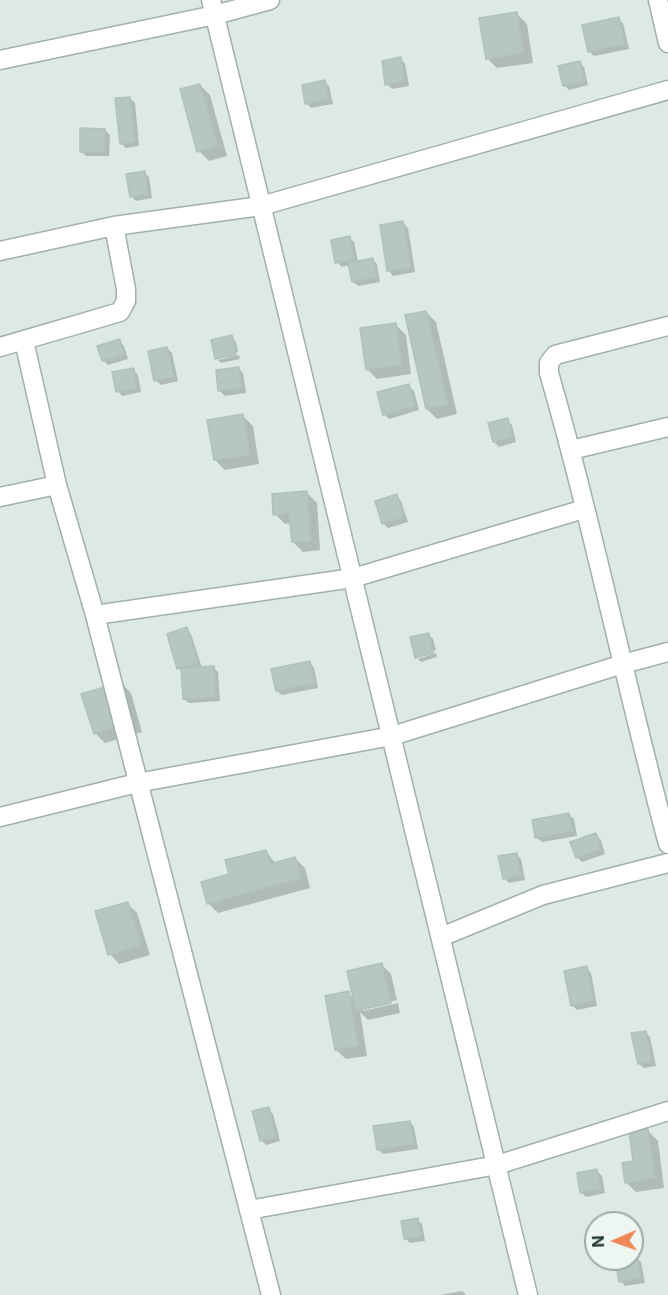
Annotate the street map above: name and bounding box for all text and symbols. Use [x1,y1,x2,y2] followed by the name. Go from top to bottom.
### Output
[584,1211,644,1271] north arrow
[588,1235,608,1248] text: N

